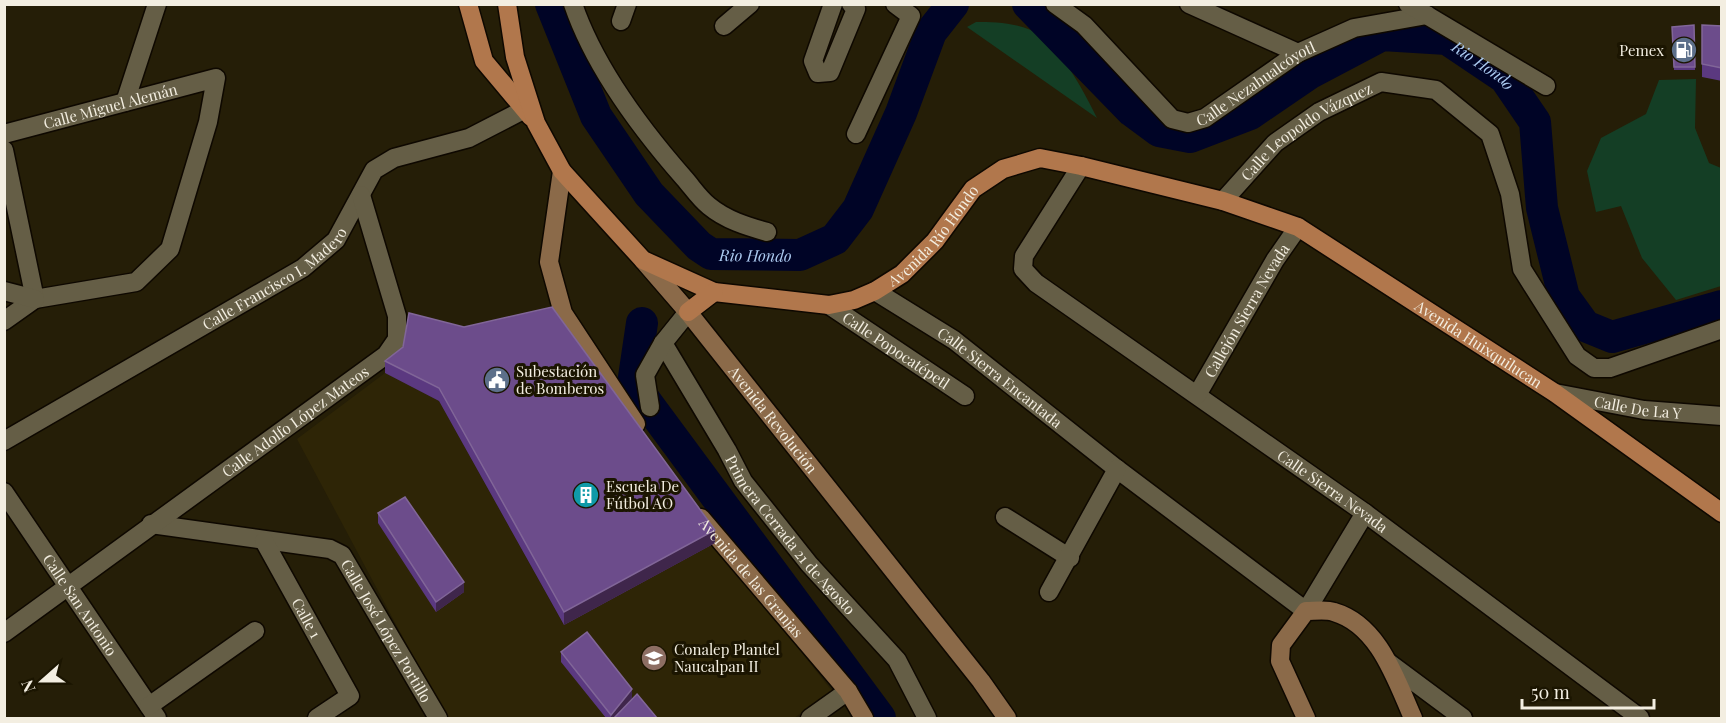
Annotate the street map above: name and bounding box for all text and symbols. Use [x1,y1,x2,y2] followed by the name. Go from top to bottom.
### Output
[1448,35,1520,94] water label: Rio Hondo
[1669,35,1699,65] fuel station icon: Pemex
[1194,37,1318,130] street label: Calle Nezahualcóyotl
[1619,40,1664,60] place label: Pemex
[1236,78,1375,185] street label: Calle Leopoldo Vázquez
[41,79,180,133] street label: Calle Miguel Alemán
[883,181,983,291] street label: Avenida Río Hondo
[198,224,351,334] street label: Calle Francisco I. Madero
[1199,239,1294,381] street label: Callejón Sierra Nevada
[718,244,792,265] water label: Rio Hondo
[1411,295,1546,392] street label: Avenida Huixquilucan
[839,307,954,393] street label: Calle Popocatépetl
[934,322,1067,432] street label: Calle Sierra Encantada
[218,361,373,481] street label: Calle Adolfo López Mateos
[516,361,604,398] place label: Subestación de Bomberos
[724,361,822,477] street label: Avenida Revolución
[482,365,512,395] public building icon: Subestación de Bomberos
[1592,391,1682,423] street label: Calle De La Y
[1274,445,1393,537] street label: Calle Sierra Nevada
[721,452,860,619] street label: Primera Cerrada 21 de Agosto
[606,476,679,513] place label: Escuela De Fútbol AO
[571,480,601,510] building icon: Escuela De Fútbol AO
[694,513,808,642] street label: Avenida de las Granjas
[39,550,122,659] street label: Calle San Antonio
[337,556,436,706] street label: Calle José López Portillo
[287,594,326,642] street label: Calle 1
[674,639,780,676] place label: Conalep Plantel Naucalpan II
[639,643,669,673] school or university icon: Conalep Plantel Naucalpan II
[12,651,72,711] north arrow
[1522,672,1654,710] scale bar
[15,677,39,696] text: N
[1531,680,1570,704] text: 50 m

